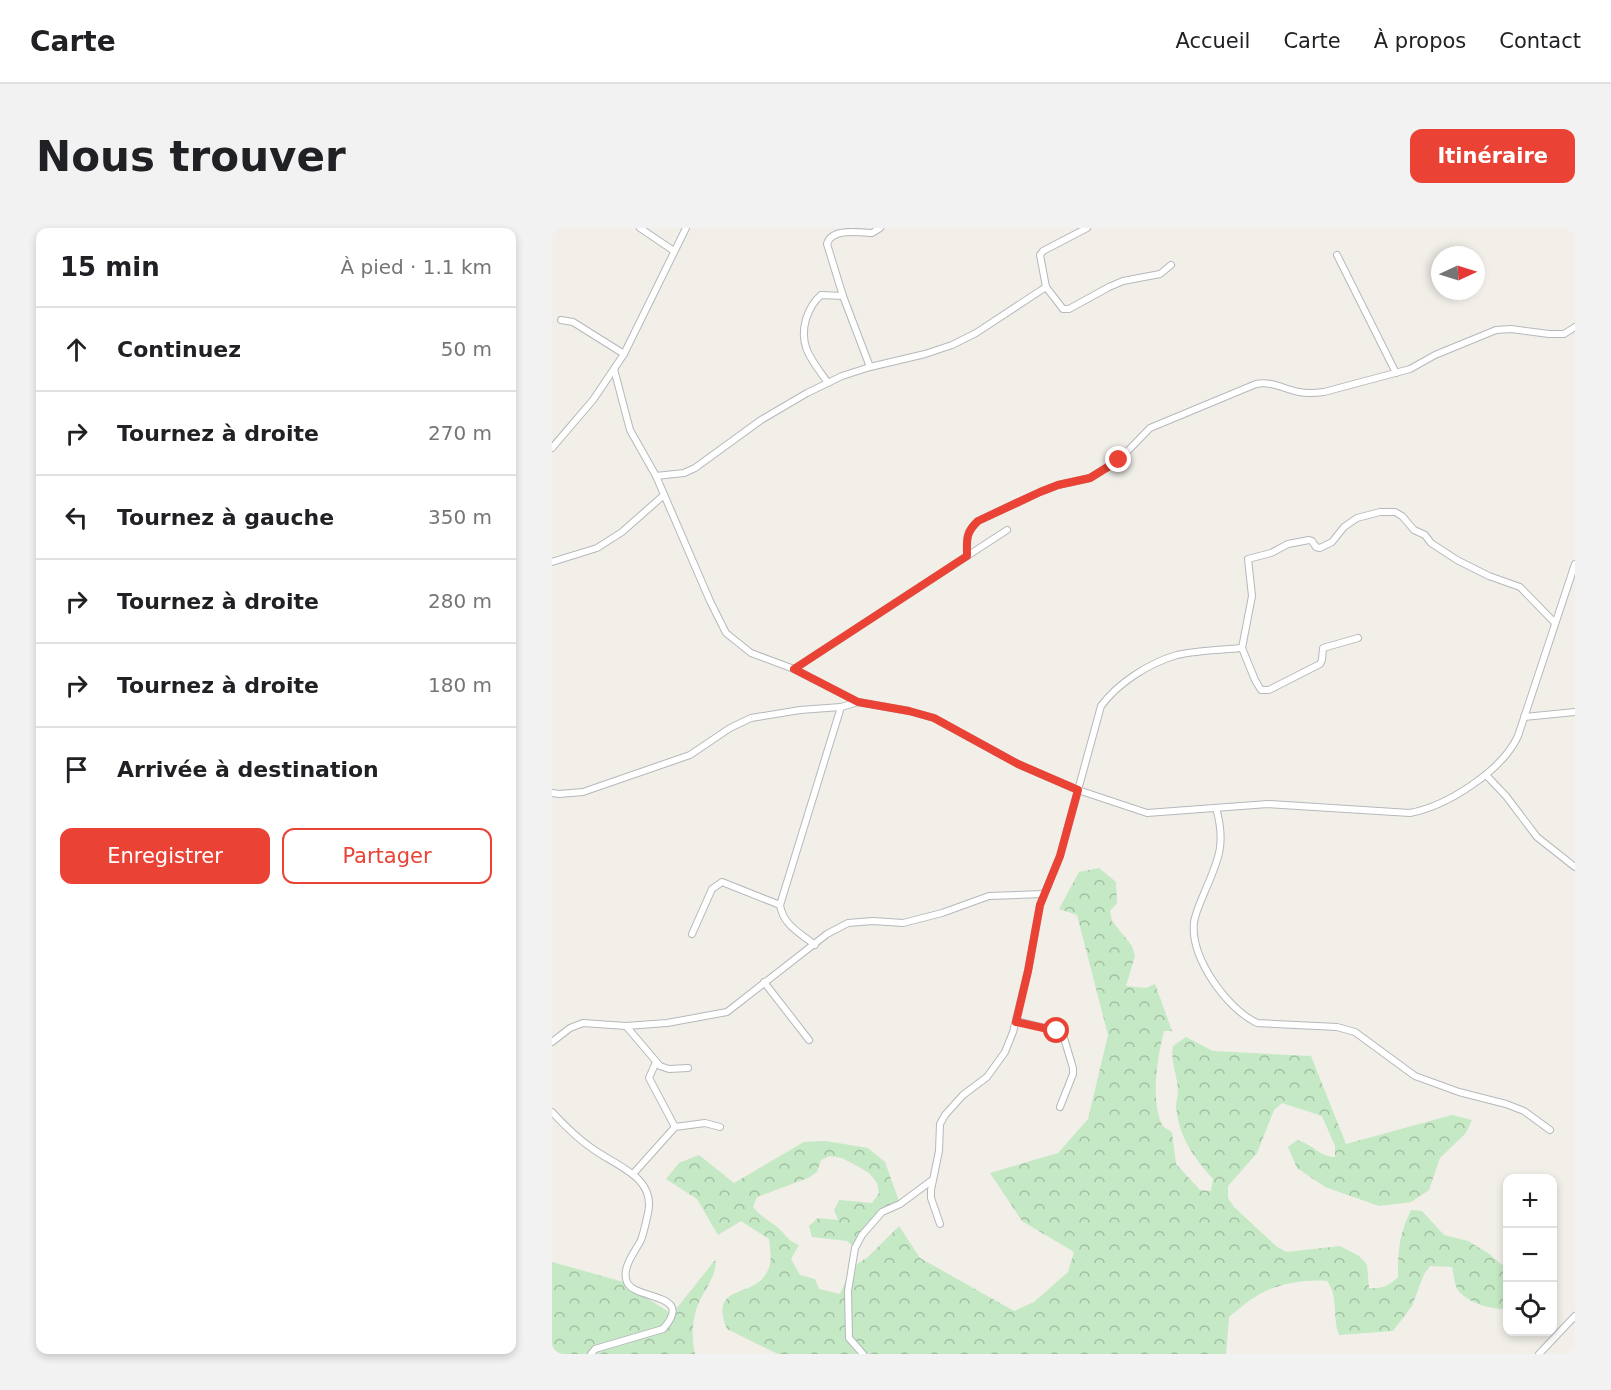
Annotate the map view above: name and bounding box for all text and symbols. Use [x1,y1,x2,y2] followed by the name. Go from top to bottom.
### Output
[30,25,116,58] text: Carte
[1175,29,1250,53] text: Accueil
[1283,29,1341,53] text: Carte
[1374,29,1466,53] text: À propos
[1499,29,1581,53] text: Contact
[1410,129,1575,183] button: Itinéraire
[36,132,346,181] text: Nous trouver
[1431,246,1485,300] north arrow
[60,252,160,282] text: 15 min
[340,255,492,279] text: À pied · 1.1 km
[60,333,93,366] icon: ahead
[117,337,241,362] text: Continuez
[441,337,492,361] text: 50 m
[60,417,93,450] icon: right
[117,421,319,446] text: Tournez à droite
[428,421,492,445] text: 270 m
[1105,446,1131,472] route end
[60,501,93,534] icon: left
[117,505,334,530] text: Tournez à gauche
[428,505,492,529] text: 350 m
[60,585,93,618] icon: right
[117,589,319,614] text: Tournez à droite
[428,589,492,613] text: 280 m
[60,669,93,702] icon: right
[117,673,319,698] text: Tournez à droite
[428,673,492,697] text: 180 m
[60,753,93,786] icon: arrive
[117,757,379,782] text: Arrivée à destination
[60,828,270,884] button: Enregistrer
[282,828,492,884] button: Partager
[1043,1017,1069,1043] route start
[1503,1174,1557,1336] map controls
[1503,1174,1557,1228] button: +
[1503,1228,1557,1282] button: −
[1503,1282,1557,1336] button: locate

